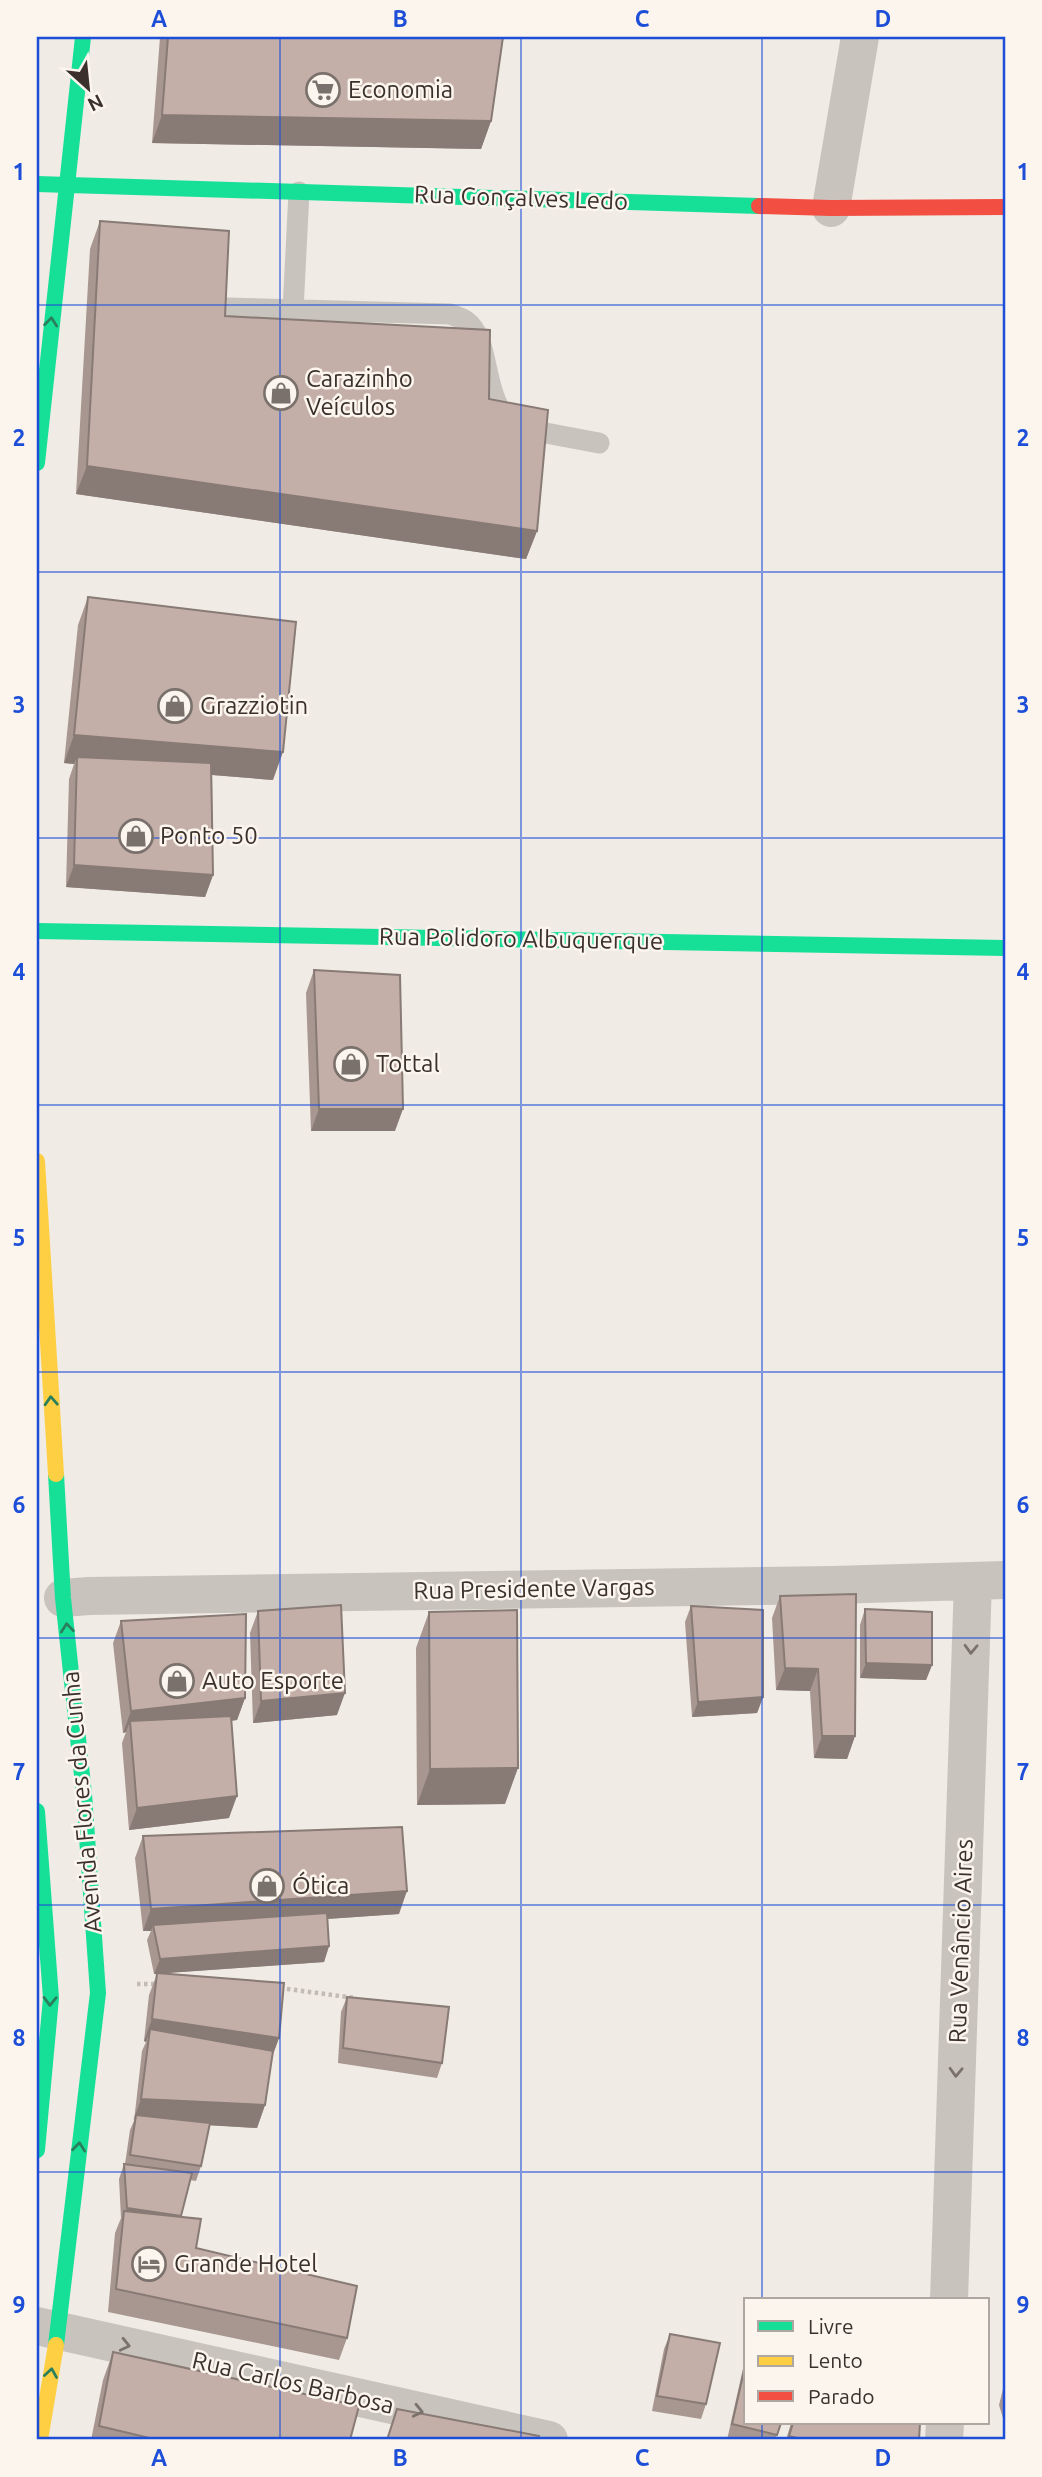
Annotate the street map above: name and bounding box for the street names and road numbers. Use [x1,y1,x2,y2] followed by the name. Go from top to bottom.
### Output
[414,180,629,215] street label: Rua Gonçalves Ledo
[379,923,663,954] street label: Rua Polidoro Albuquerque
[413,1573,655,1604] street label: Rua Presidente Vargas
[57,1670,106,1934] street label: Avenida Flores da Cunha
[943,1838,978,2044] street label: Rua Venâncio Aires
[190,2346,397,2419] street label: Rua Carlos Barbosa

